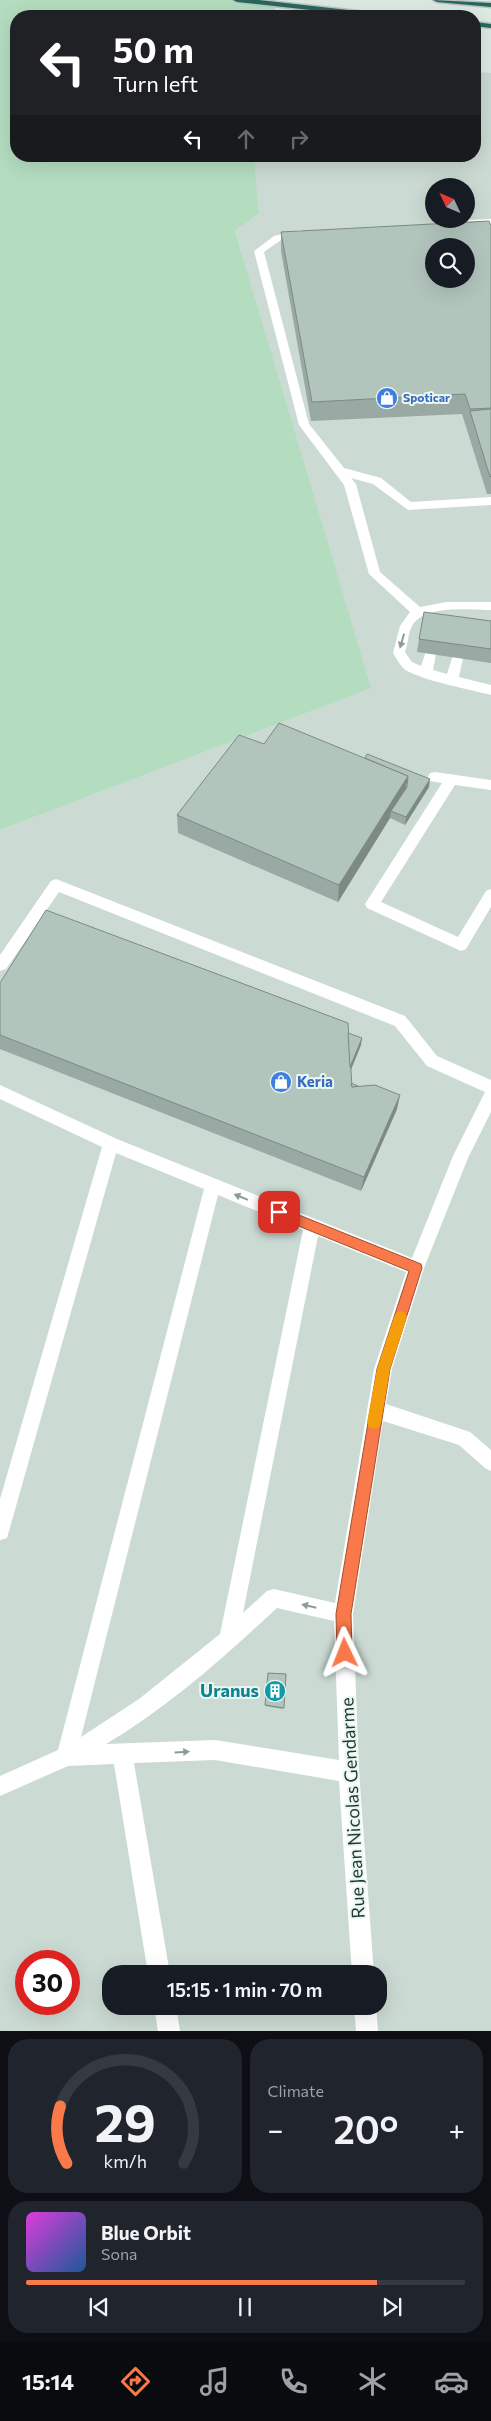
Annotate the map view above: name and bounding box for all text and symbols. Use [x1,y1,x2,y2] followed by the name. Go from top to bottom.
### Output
[113,27,194,70] text: 50 m
[30,30,95,95] icon: left
[113,70,198,97] text: Turn left
[179,125,207,153] icon: left
[232,125,260,153] icon: ahead
[285,125,313,153] icon: right
[425,178,475,228] north arrow
[425,178,475,288] map controls
[425,238,475,288] button: search
[375,386,399,410] shop icon: Spoticar
[403,390,450,404] place label: Spoticar
[398,634,406,649] one-way arrow
[269,1070,293,1094] shop icon: Keria
[297,1072,333,1090] place label: Keria
[258,1191,300,1233] pin
[233,1193,248,1201] one-way arrow
[265,1198,293,1226] icon: arrive
[301,1602,316,1610] one-way arrow
[318,1626,370,1678] position arrow
[200,1679,259,1701] place label: Uranus
[263,1679,287,1703] building icon: Uranus
[335,1697,369,1919] street label: Rue Jean Nicolas Gendarme
[174,1748,190,1756] one-way arrow
[15,1950,80,2015] speed limit sign: 30
[167,1978,322,2001] text: 15:15 · 1 min · 70 m
[268,2081,324,2100] text: Climate
[94,2089,155,2153] text: 29
[334,2105,398,2152] text: 20°
[268,2112,283,2146] text: −
[449,2112,465,2146] text: +
[103,2150,146,2172] text: km/h
[101,2221,191,2244] text: Blue Orbit
[101,2244,137,2263] text: Sona
[85,2293,113,2321] icon: previous
[231,2293,259,2321] icon: pause
[378,2293,406,2321] icon: next
[118,2364,153,2399] icon: directions
[197,2364,232,2399] icon: music
[276,2364,311,2399] icon: phone
[355,2364,390,2399] icon: climate
[434,2364,469,2399] icon: car
[22,2368,74,2395] text: 15:14

